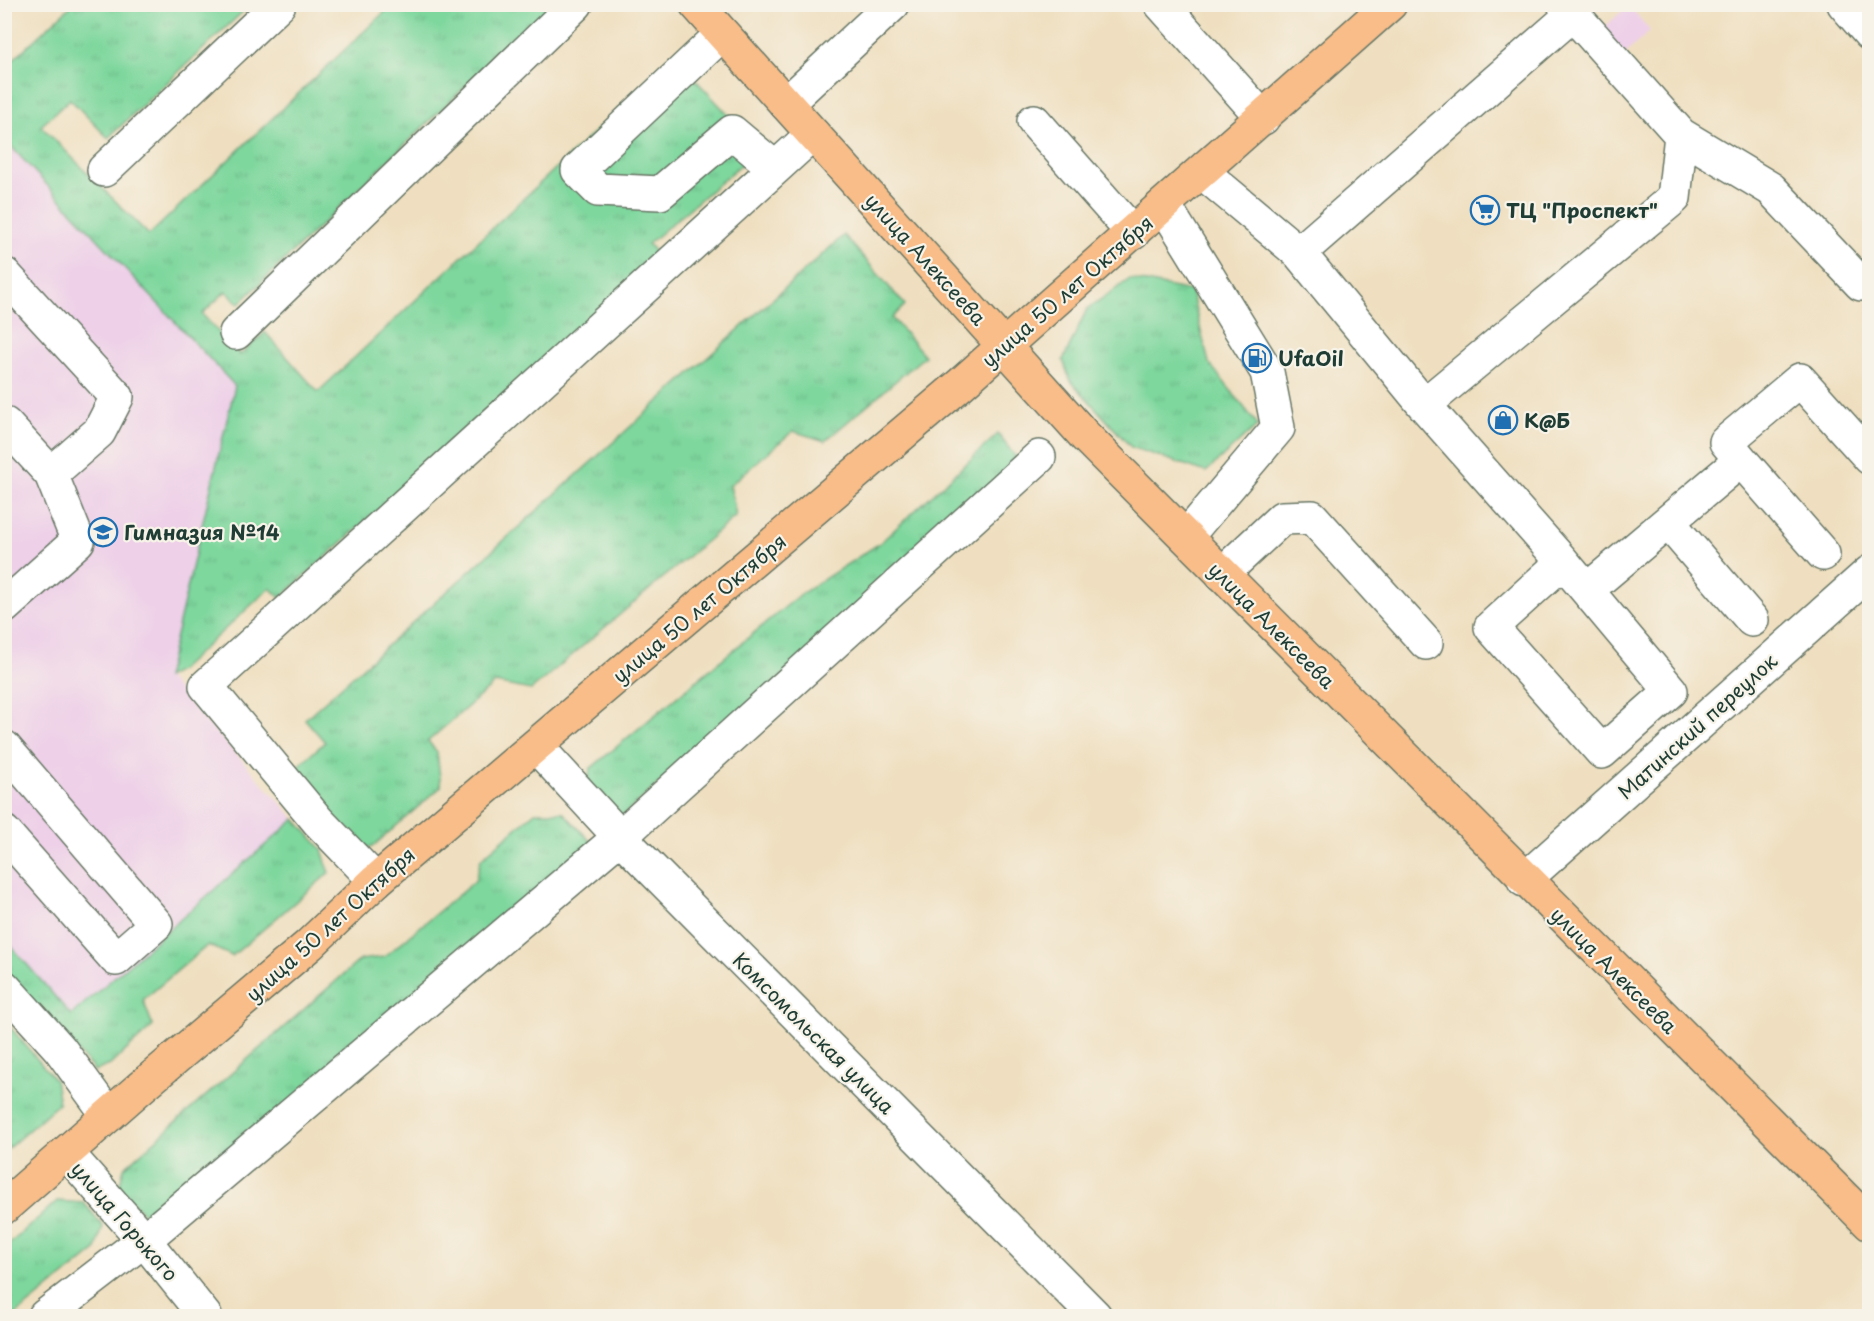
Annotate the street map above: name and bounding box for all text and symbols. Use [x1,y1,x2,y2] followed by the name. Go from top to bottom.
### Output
[858,186,994,332] street label: улица Алексеева
[1469,194,1501,226] supermarket icon: ТЦ "Проспект"
[1506,195,1658,225] place label: ТЦ "Проспект"
[975,208,1159,374] street label: улица 50 лет Октября
[1241,342,1273,374] fuel station icon: UfaOil
[1278,343,1344,373] place label: UfaOil
[1487,404,1519,436] shop icon: К@Б
[1524,405,1570,435] place label: К@Б
[87,516,119,548] school or university icon: Гимназия №14
[124,517,280,547] place label: Гимназия №14
[605,526,793,690] street label: улица 50 лет Октября
[1202,555,1343,696] street label: улица Алексеева
[1611,646,1784,806] street label: Матинский переулок
[239,840,421,1008] street label: улица 50 лет Октября
[1544,900,1685,1041] street label: улица Алексеева
[726,945,902,1121] street label: Комсомольская улица
[64,1154,186,1288] street label: улица Горького

